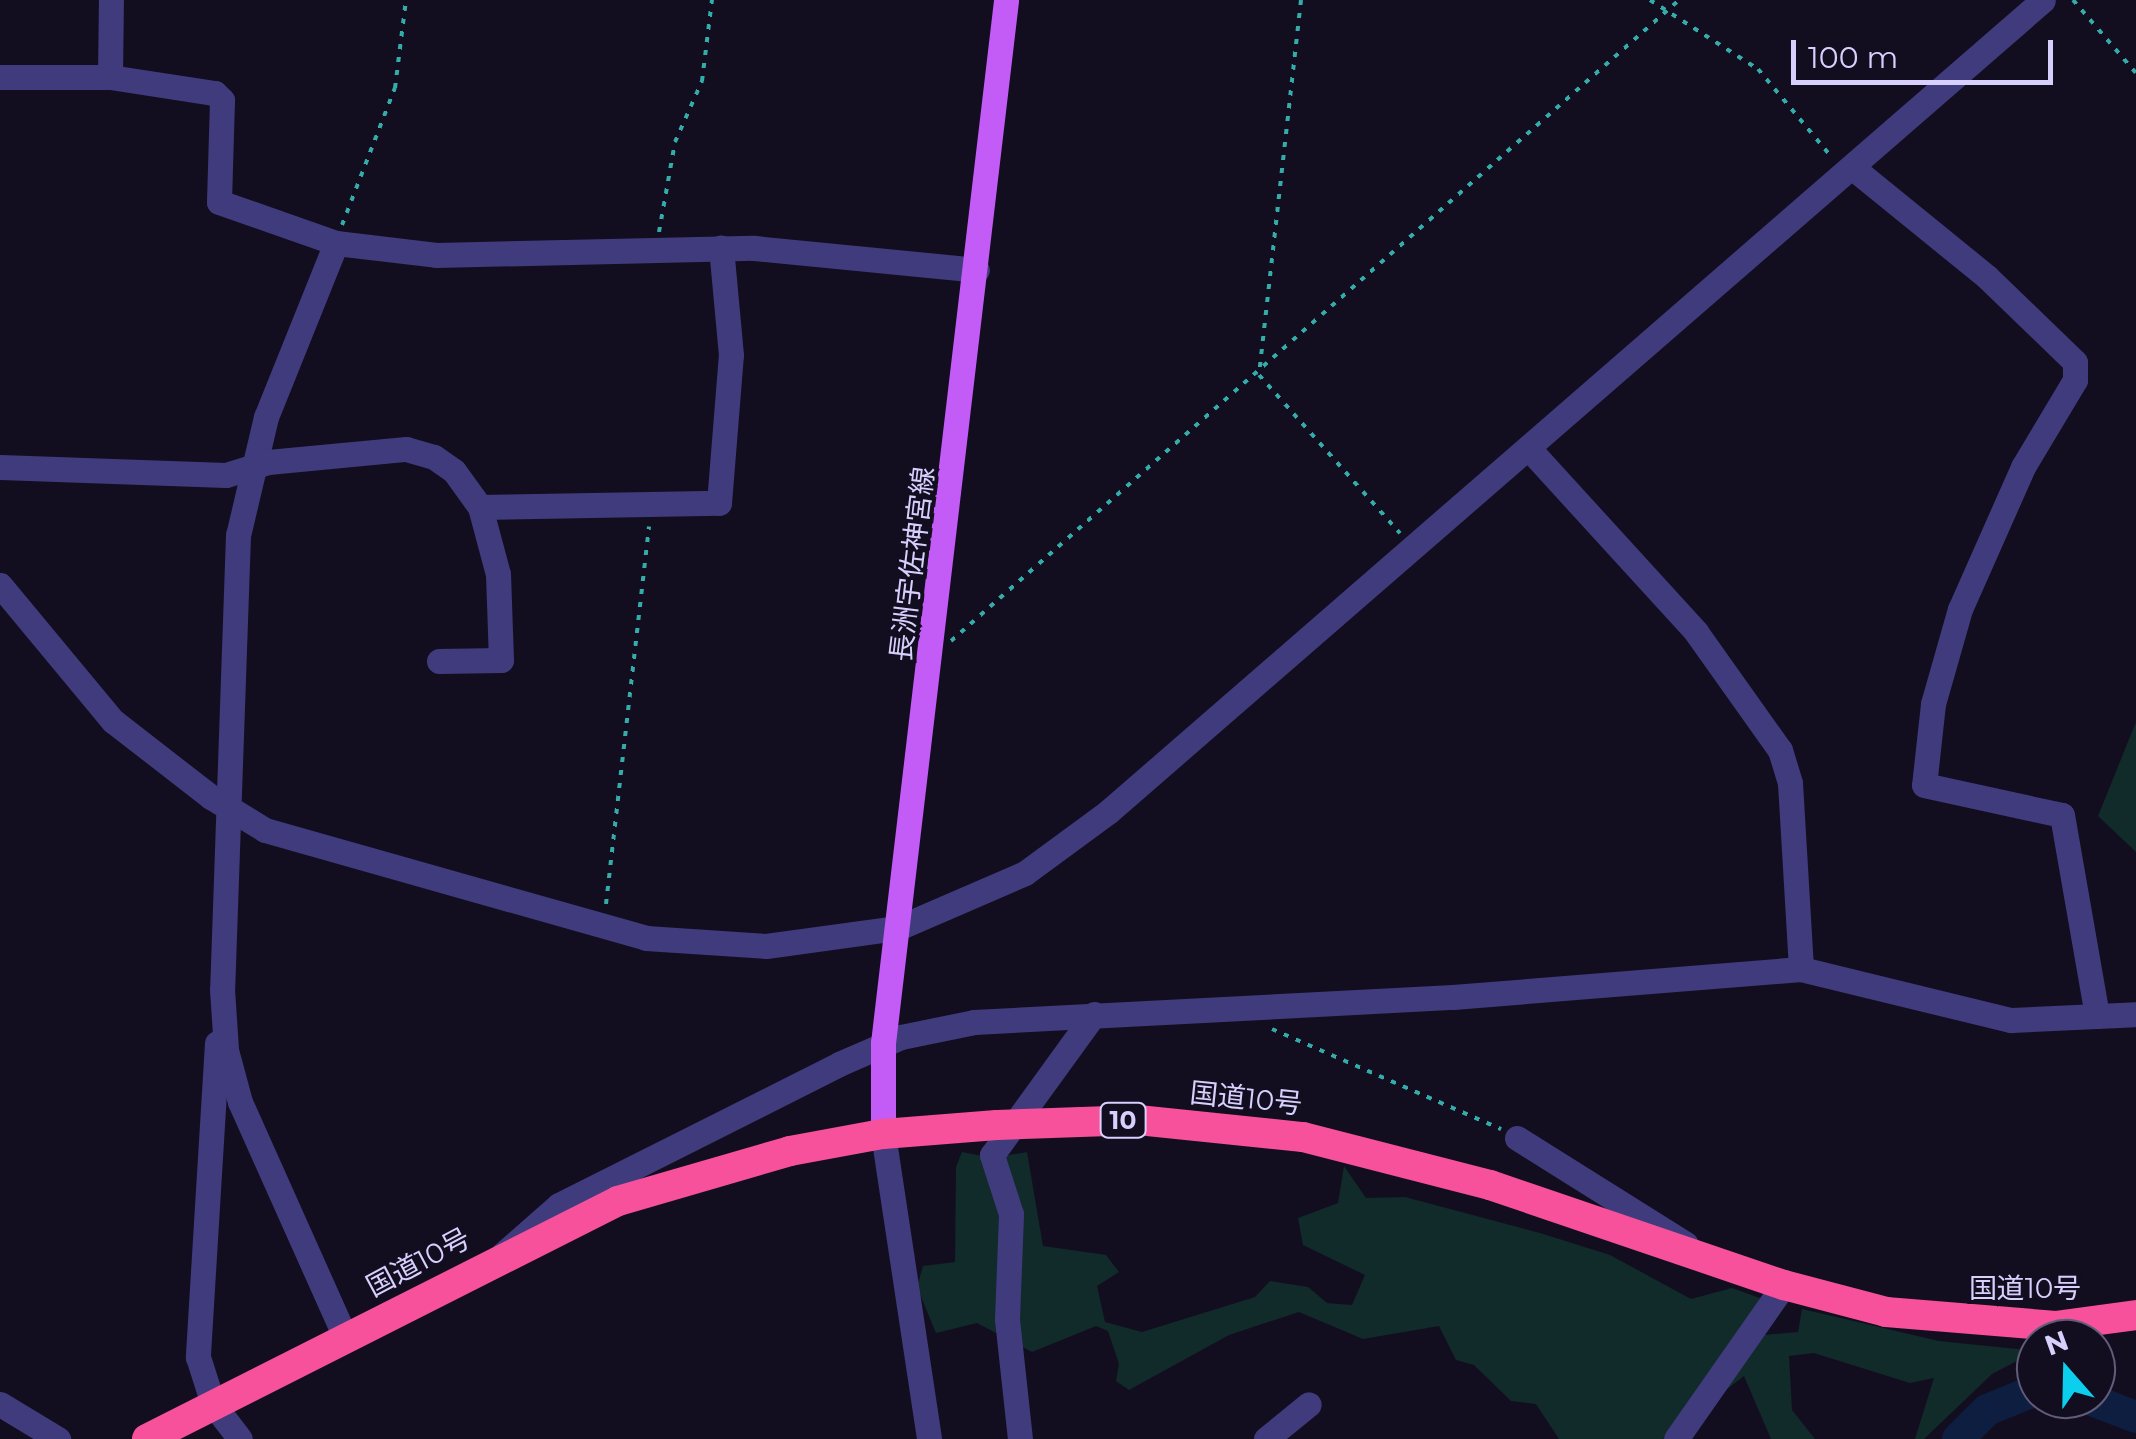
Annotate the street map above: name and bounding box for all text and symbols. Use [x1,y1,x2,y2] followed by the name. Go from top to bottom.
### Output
[1796,20,2058,82] scale bar
[1808,39,1898,76] text: 100 m
[883,465,941,663] street label: 長洲宇佐神宮線
[1188,1075,1304,1121] street label: 国道10号
[1098,1100,1148,1140] road number: 10
[360,1221,476,1303] street label: 国道10号
[1969,1271,2081,1305] street label: 国道10号
[2016,1319,2116,1419] north arrow
[2040,1323,2073,1363] text: N

